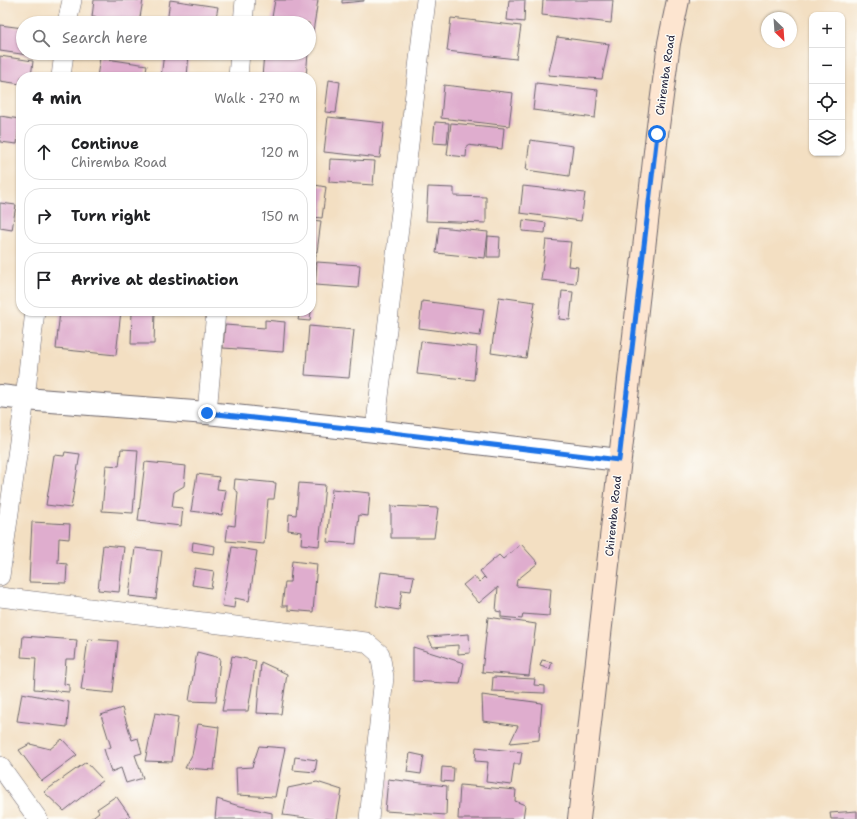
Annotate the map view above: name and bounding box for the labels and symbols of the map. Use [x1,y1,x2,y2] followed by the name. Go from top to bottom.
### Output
[761,12,797,48] north arrow
[652,34,679,116] street label: Chiremba Road
[648,125,666,143] route start
[198,404,216,422] route end
[602,475,625,557] street label: Chiremba Road

